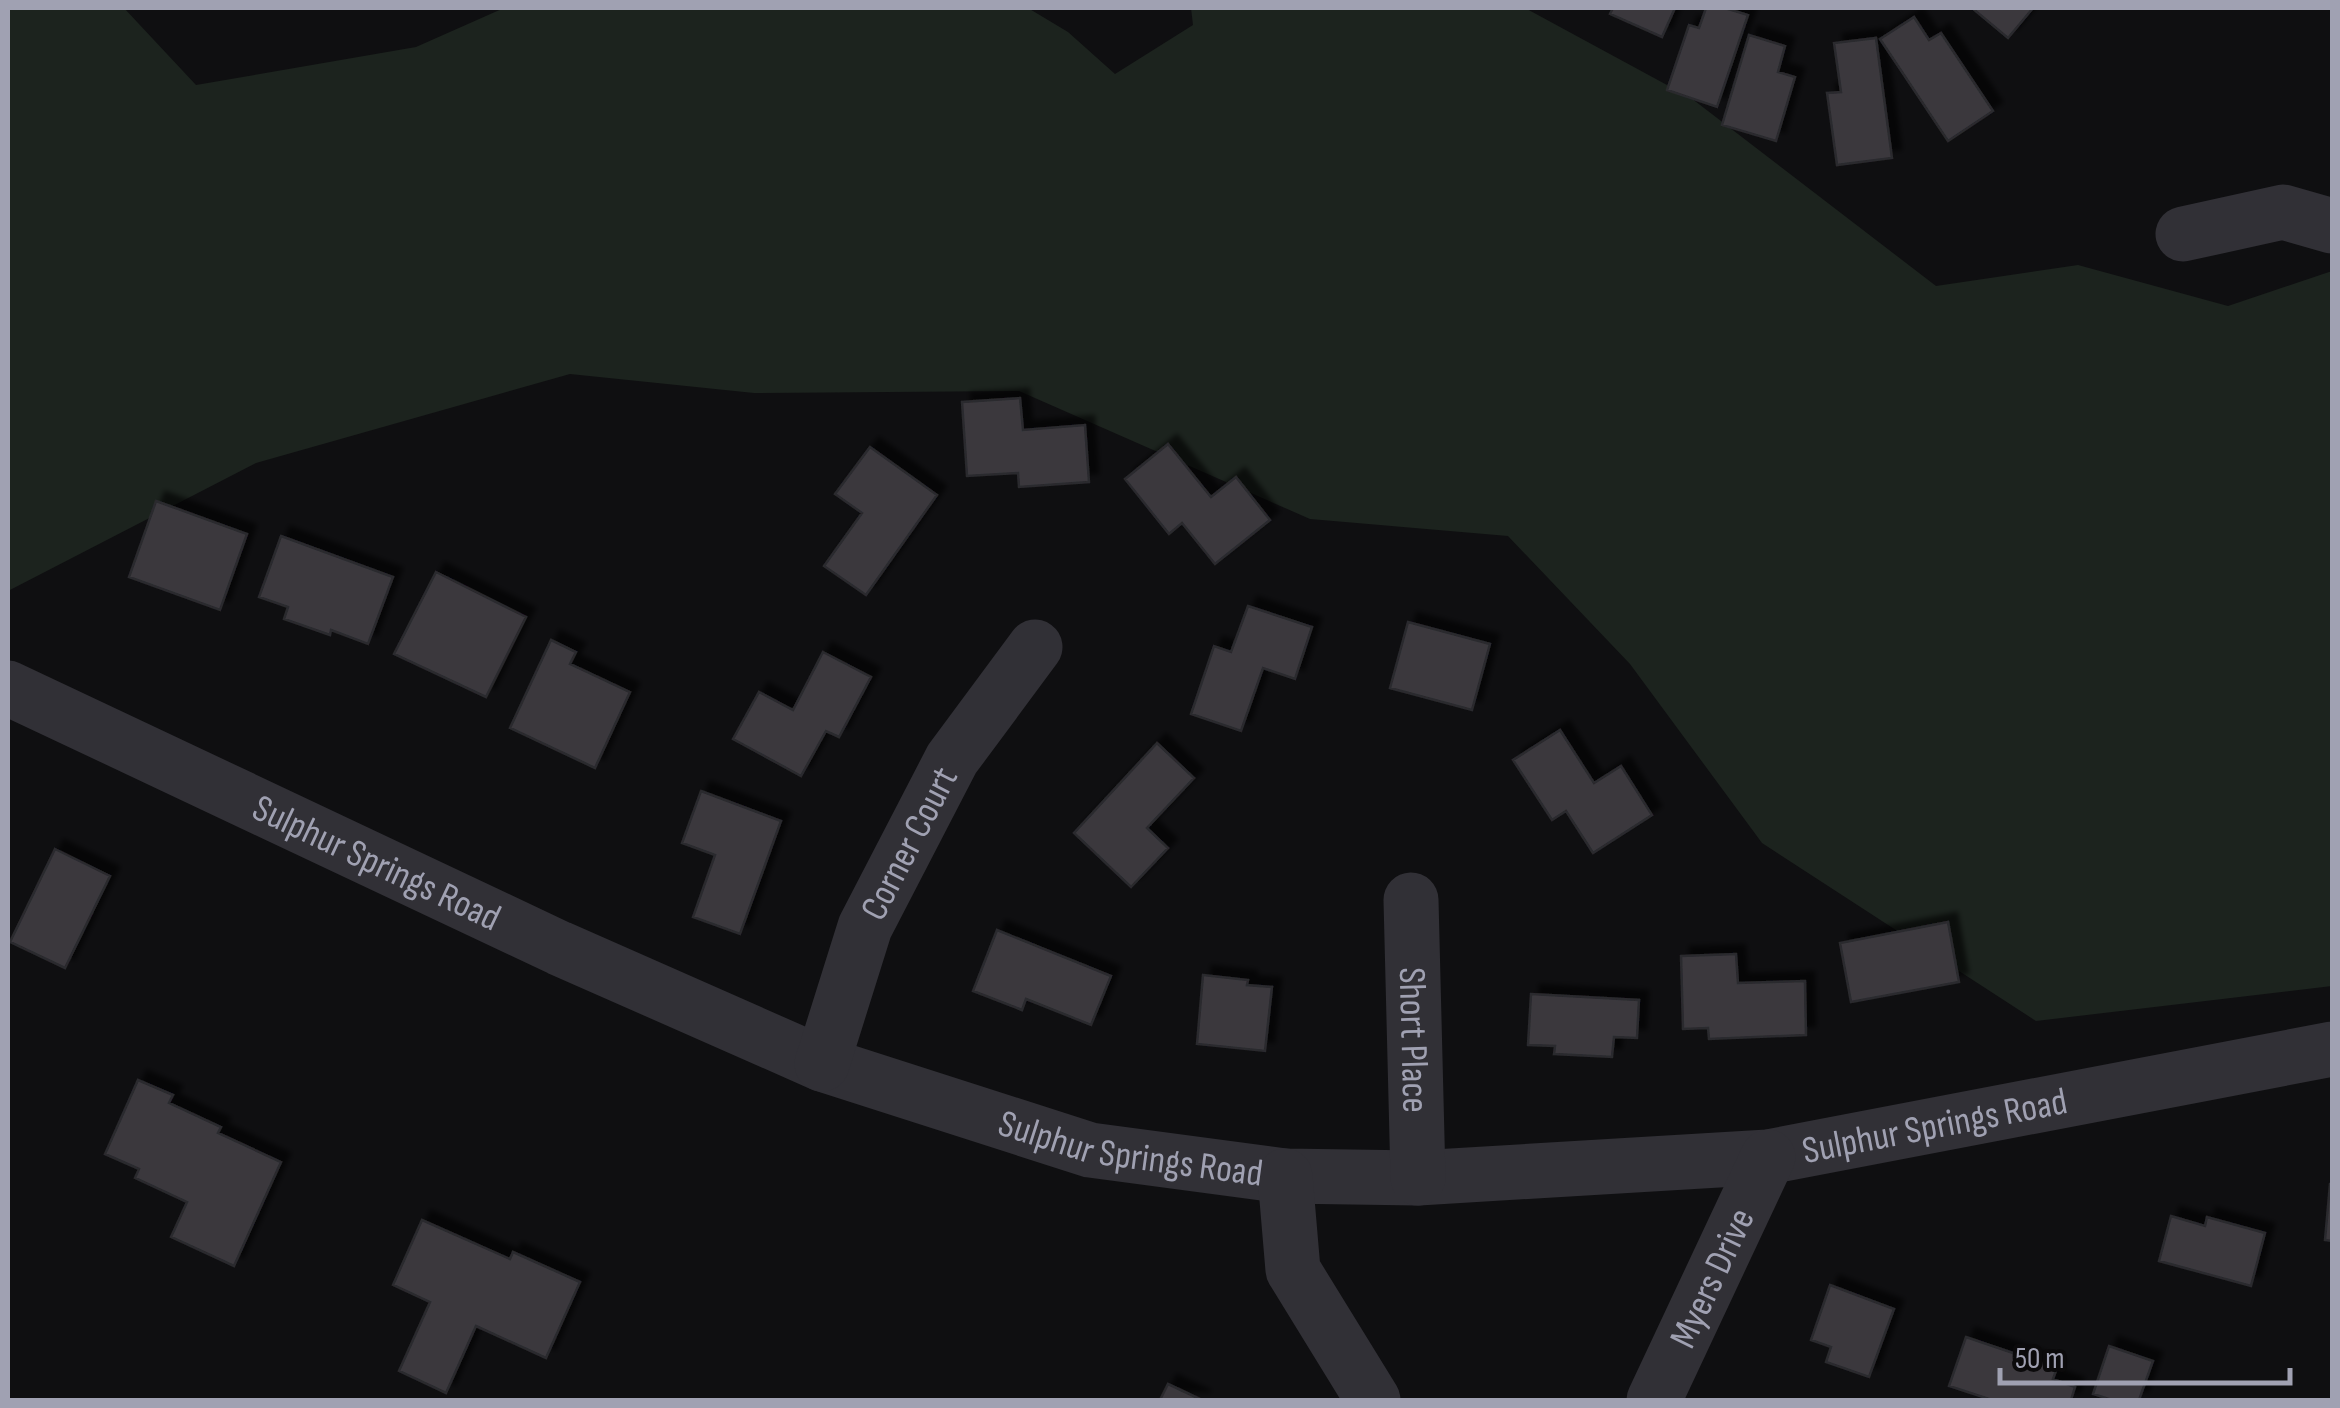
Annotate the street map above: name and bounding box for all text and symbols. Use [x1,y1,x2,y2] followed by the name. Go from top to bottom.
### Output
[852,760,968,928] street label: Corner Court
[245,786,507,941] street label: Sulphur Springs Road
[1389,967,1437,1113] street label: Short Place
[1799,1079,2071,1174] street label: Sulphur Springs Road
[993,1101,1265,1197] street label: Sulphur Springs Road
[1661,1202,1765,1355] street label: Myers Drive
[2000,1323,2290,1385] scale bar
[2015,1341,2064,1377] text: 50 m

